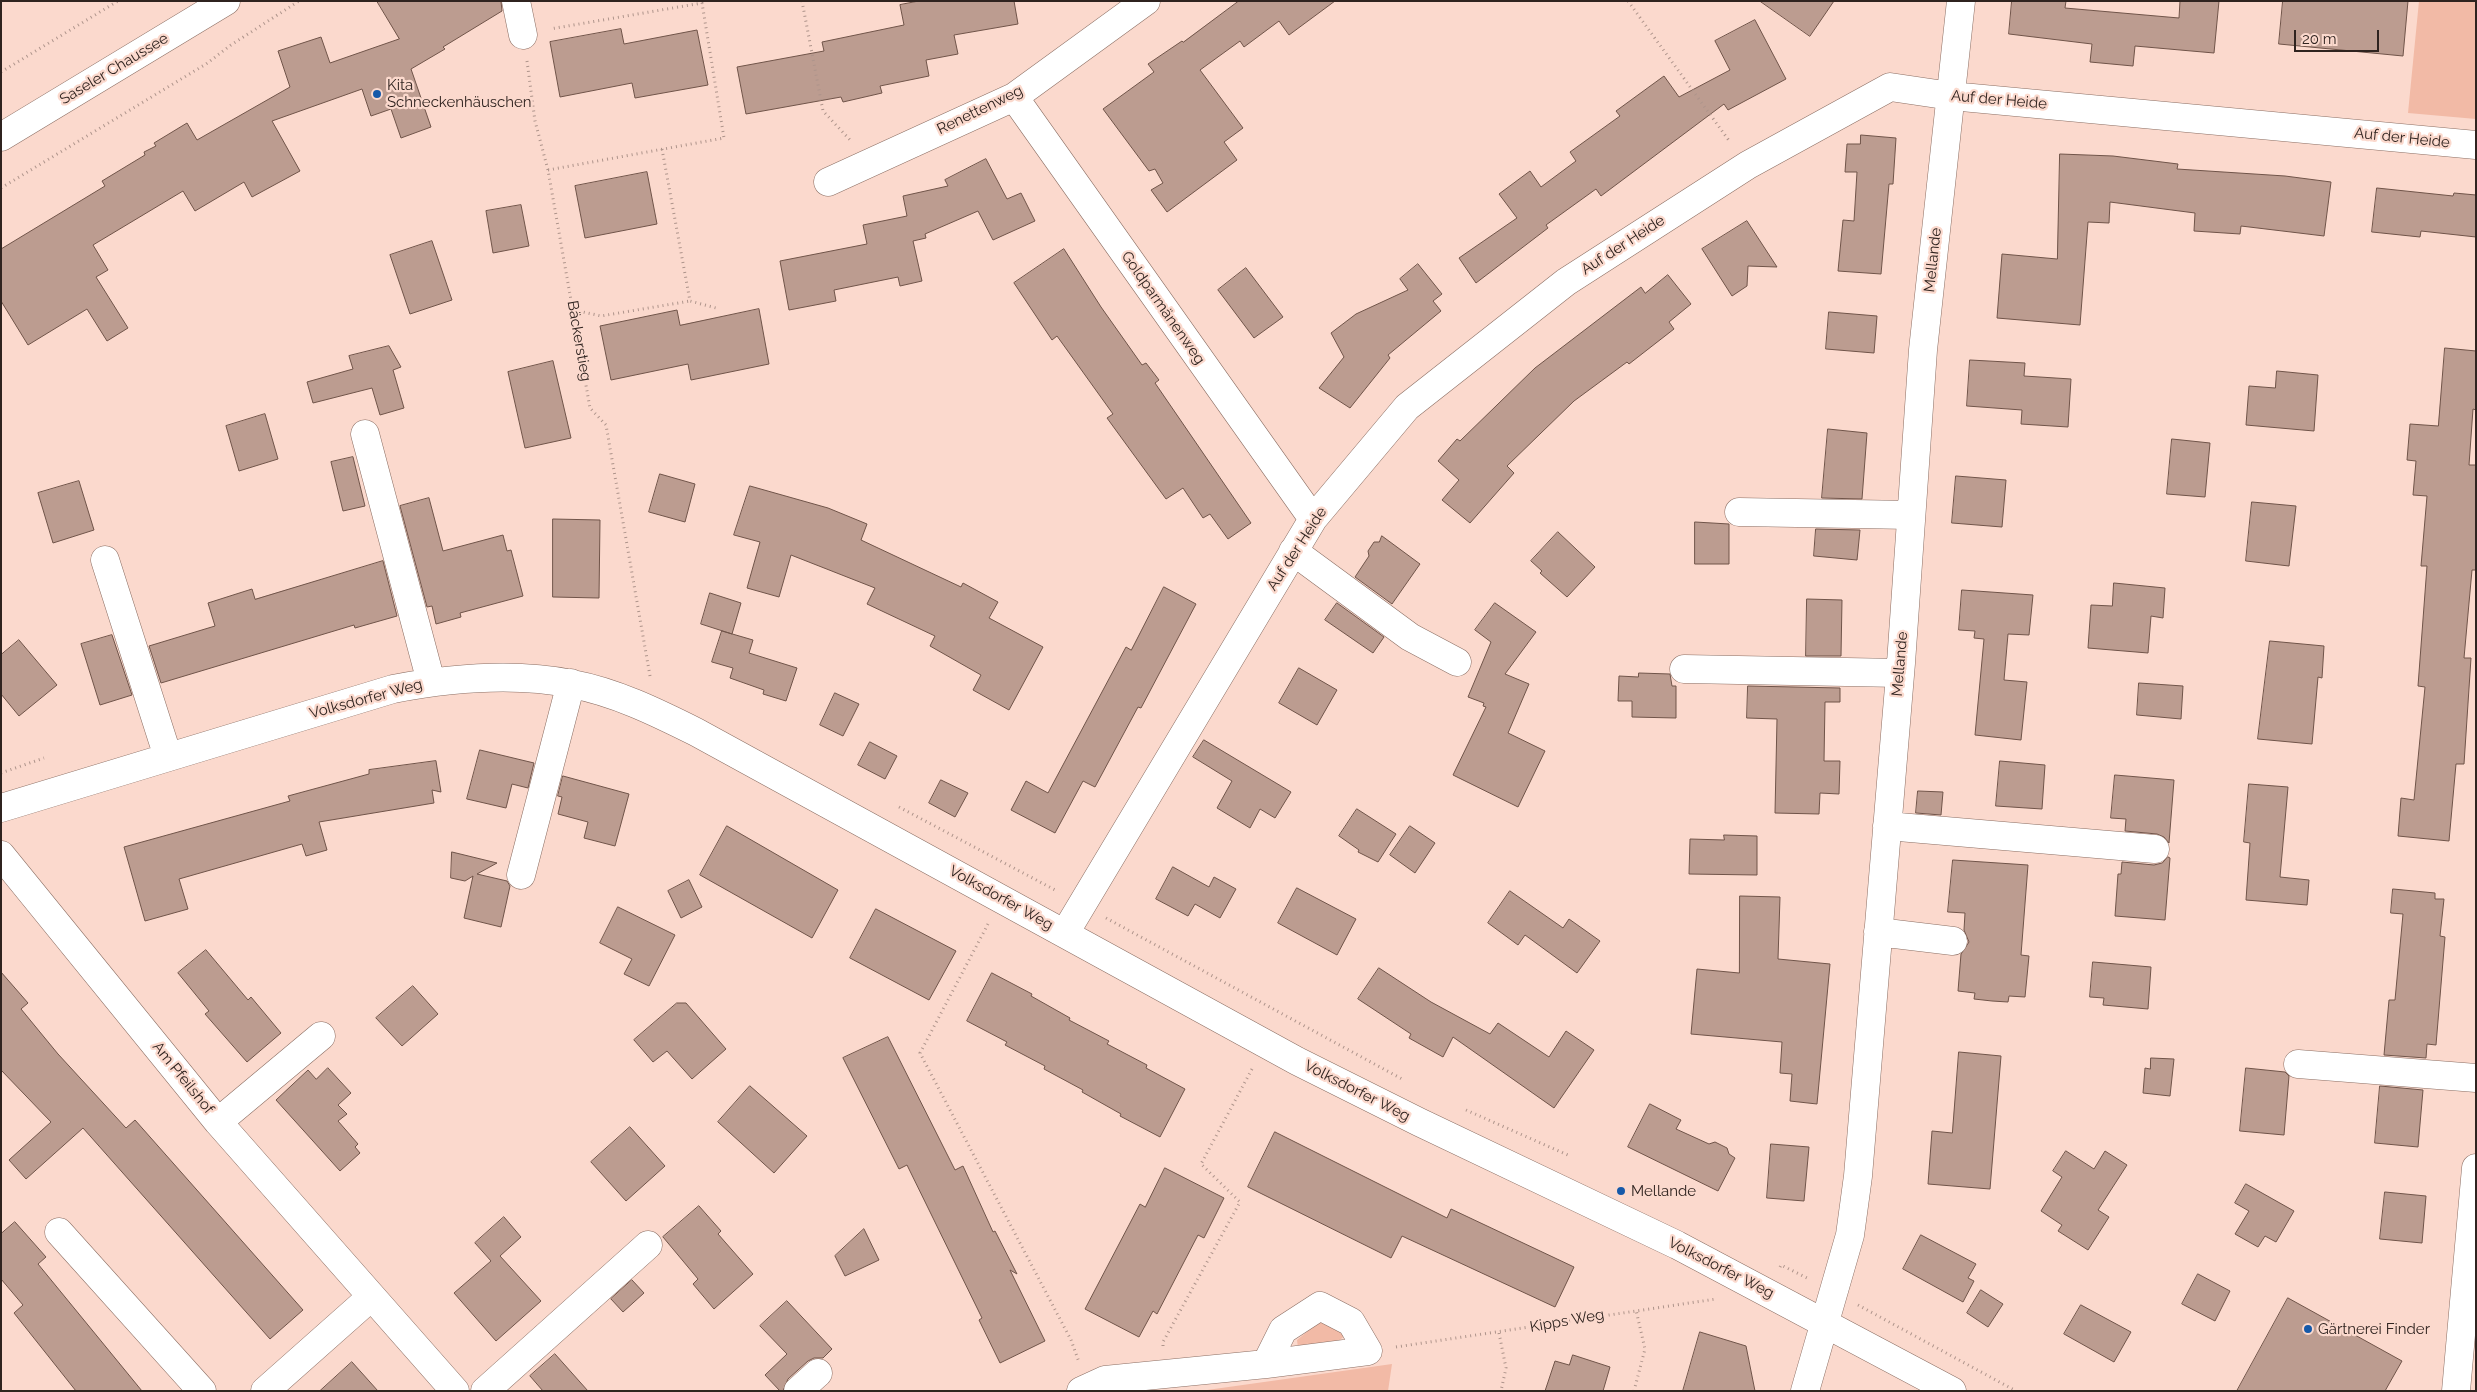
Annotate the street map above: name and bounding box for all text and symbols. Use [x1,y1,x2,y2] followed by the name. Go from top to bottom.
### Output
[2297,20,2382,52] scale bar
[56,29,172,109] street label: Saseler Chaussee
[2302,30,2337,48] text: 20 m
[387,76,532,111] place label: Kita Schneckenhäuschen
[934,81,1026,139] street label: Renettenweg
[1950,87,2048,113] street label: Auf der Heide
[371,88,383,100] marker: Kita Schneckenhäuschen
[2353,124,2451,152] street label: Auf der Heide
[1578,211,1668,279] street label: Auf der Heide
[1921,227,1945,293] street label: Mellande
[1117,248,1209,368] street label: Goldparmänenweg
[563,299,595,383] street label: Bäckerstieg
[1263,504,1331,594] street label: Auf der Heide
[1888,631,1912,697] street label: Mellande
[308,675,424,723] street label: Volksdorfer Weg
[946,862,1056,934] street label: Volksdorfer Weg
[148,1038,218,1118] street label: Am Pfeilshof
[1301,1057,1413,1125] street label: Volksdorfer Weg
[1631,1182,1696,1200] place label: Mellande
[1615,1185,1627,1197] marker: Mellande
[1665,1234,1777,1302] street label: Volksdorfer Weg
[1528,1306,1606,1336] street label: Kipps Weg
[2318,1320,2430,1338] place label: Gärtnerei Finder
[2302,1323,2314,1335] marker: Gärtnerei Finder

